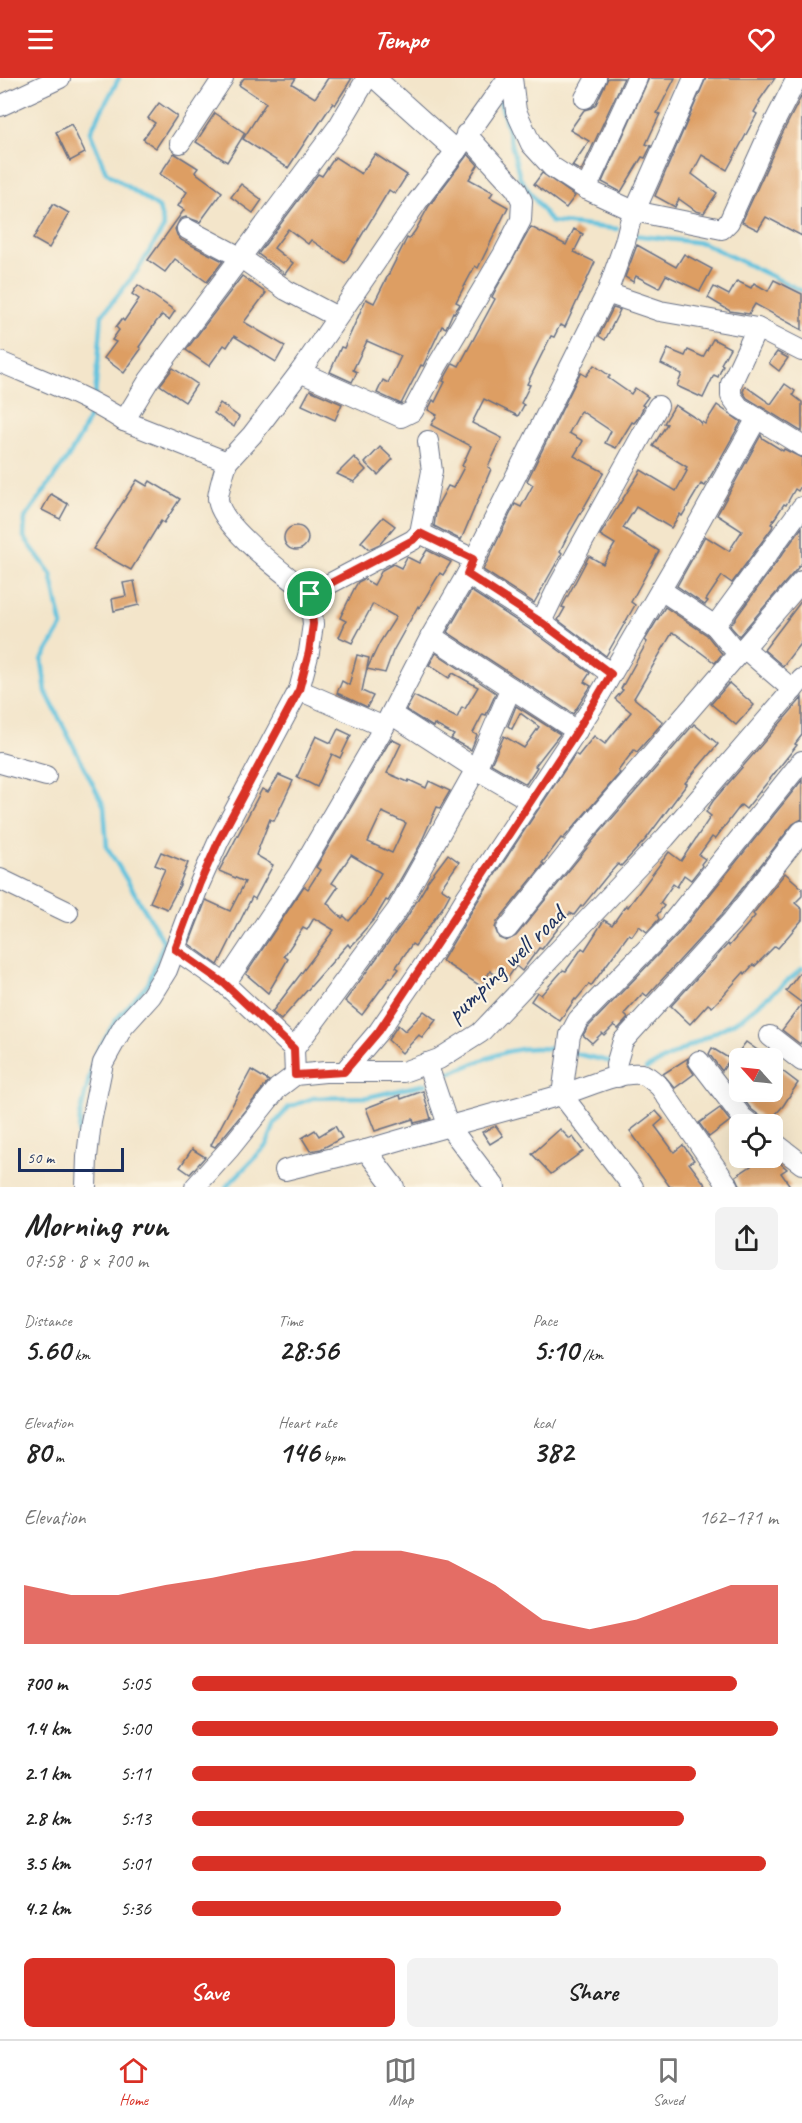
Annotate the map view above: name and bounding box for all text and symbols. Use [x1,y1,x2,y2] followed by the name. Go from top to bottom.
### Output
[374,22,428,56] text: Tempo
[24,23,57,56] icon: menu
[745,23,778,56] icon: heart
[284,568,335,619] pin
[293,577,326,610] icon: arrive
[439,897,575,1029] street label: pumping well road
[729,1048,783,1102] north arrow
[729,1048,783,1168] map controls
[729,1114,783,1168] button: locate
[18,1145,124,1172] scale bar
[27,1148,54,1168] text: 50 m
[24,1204,168,1246] text: Morning run
[715,1207,778,1270] button: share
[24,1248,148,1273] text: 07:58 · 8 × 700 m
[24,1311,72,1331] text: Distance
[278,1311,303,1331] text: Time
[533,1311,557,1331] text: Pace
[24,1331,71,1369] text: 5.60
[278,1331,338,1369] text: 28:56
[533,1331,579,1369] text: 5:10
[71,1345,90,1365] text: km
[579,1345,603,1365] text: /km
[24,1413,73,1433] text: Elevation
[278,1413,337,1433] text: Heart rate
[533,1413,554,1433] text: kcal
[24,1433,51,1471] text: 80
[278,1433,319,1471] text: 146
[533,1433,573,1471] text: 382
[51,1447,64,1467] text: m
[319,1447,345,1467] text: bpm
[24,1505,86,1530] text: Elevation
[699,1505,778,1530] text: 162–171 m
[24,1671,67,1696] text: 700 m
[120,1671,151,1696] text: 5:05
[24,1716,71,1741] text: 1.4 km
[120,1716,151,1741] text: 5:00
[24,1761,71,1786] text: 2.1 km
[120,1761,151,1786] text: 5:11
[24,1806,71,1831] text: 2.8 km
[120,1806,151,1831] text: 5:13
[24,1851,70,1876] text: 3.5 km
[120,1851,151,1876] text: 5:01
[24,1896,71,1921] text: 4.2 km
[120,1896,151,1921] text: 5:36
[24,1958,395,2027] button: Save
[407,1958,778,2027] button: Share
[117,2054,150,2110] tab: Home
[384,2054,417,2110] tab: Map
[652,2054,685,2110] tab: Saved

